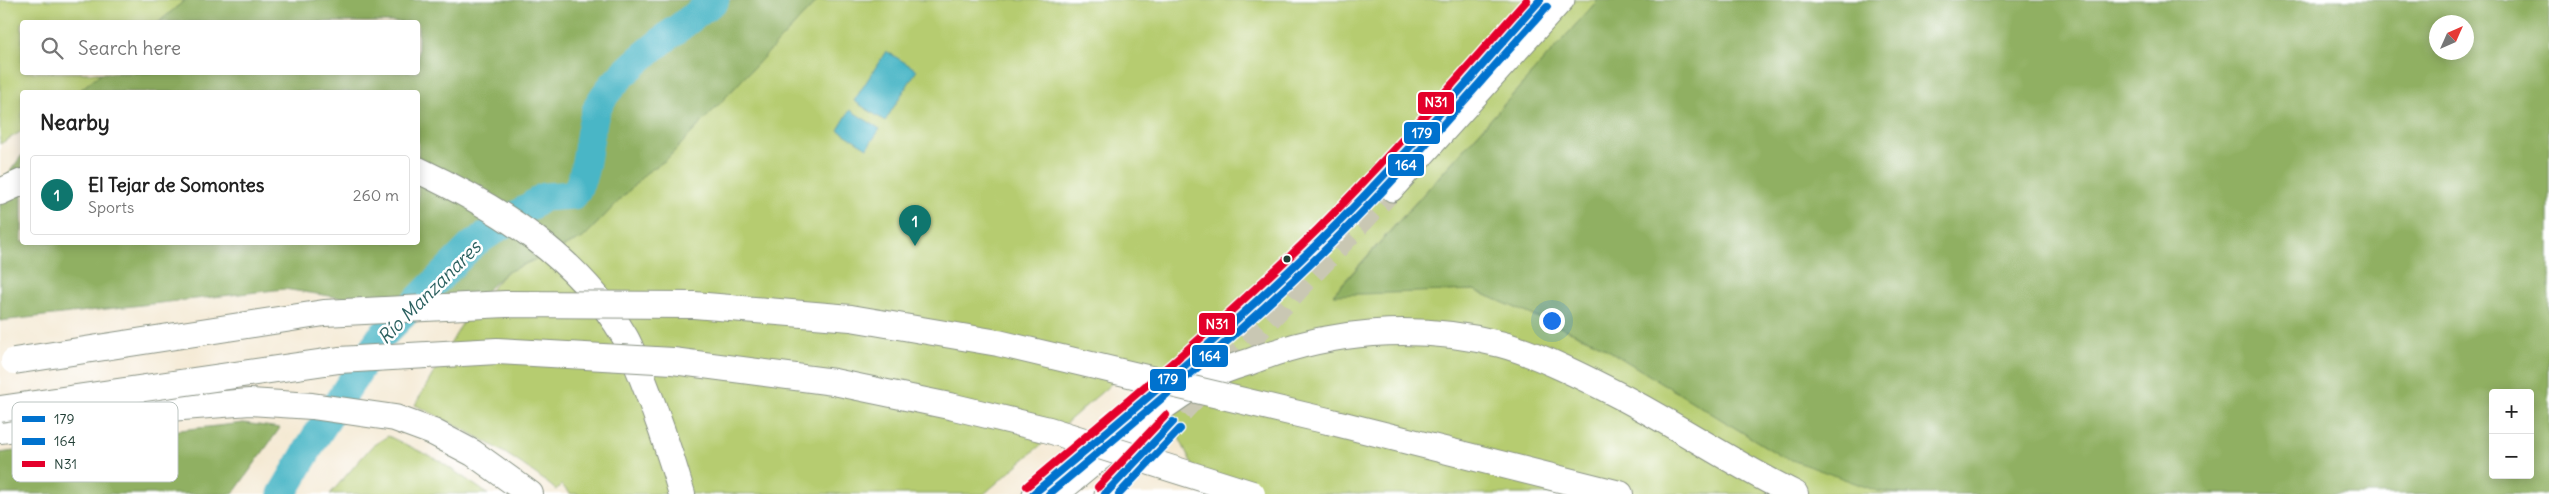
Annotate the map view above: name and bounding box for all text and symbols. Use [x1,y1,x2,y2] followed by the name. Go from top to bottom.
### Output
[2429,15,2474,60] north arrow
[20,20,420,75] search box
[38,34,66,62] icon: search
[78,36,181,60] text: Search here
[1417,91,1455,115] line badge: N31
[1424,93,1448,111] text: N31
[40,109,110,136] text: Nearby
[1403,121,1441,145] line badge: 179
[1412,124,1432,142] text: 179
[1387,153,1425,177] line badge: 164
[1395,156,1417,174] text: 164
[88,173,265,197] text: El Tejar de Somontes
[54,185,60,205] text: 1
[353,185,399,205] text: 260 m
[88,197,134,217] text: Sports
[899,205,931,246] pin: 1
[372,234,487,349] water label: Río Manzanares
[1282,254,1292,264] unlabelled marker
[1539,308,1565,334] your location
[1198,312,1236,336] line badge: N31
[1205,315,1229,333] text: N31
[1191,344,1229,368] line badge: 164
[1199,347,1221,365] text: 164
[1149,368,1187,392] line badge: 179
[1158,370,1178,388] text: 179
[2489,389,2534,479] map controls
[2489,389,2534,434] button: +
[12,402,178,482] legend
[54,410,74,428] text: 179
[54,432,76,450] text: 164
[2489,434,2534,479] button: −
[54,455,77,473] text: N31

